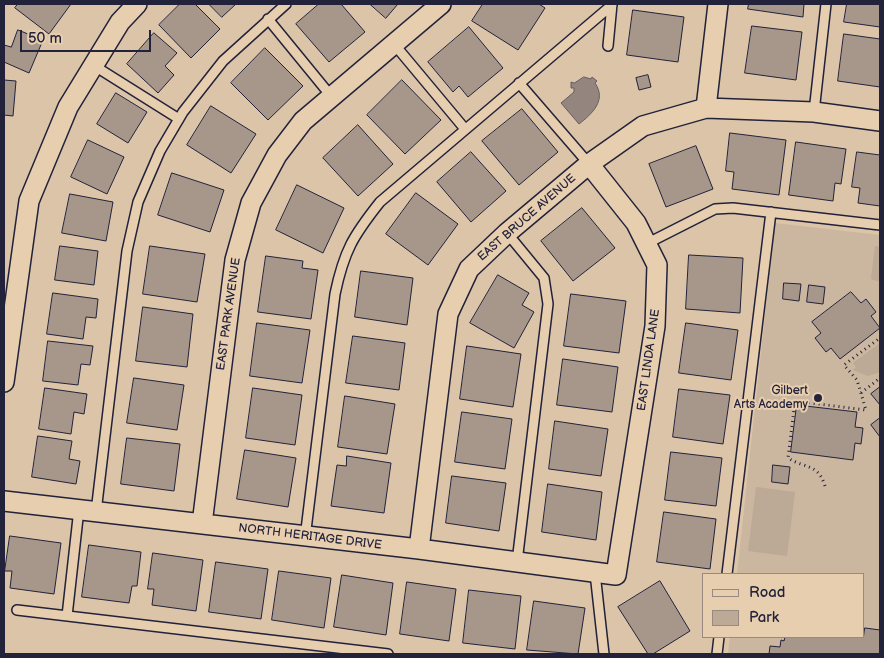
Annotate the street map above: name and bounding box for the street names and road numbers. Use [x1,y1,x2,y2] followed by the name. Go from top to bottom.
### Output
[475,171,579,265] street label: EAST BRUCE AVENUE
[214,257,244,371] street label: EAST PARK AVENUE
[635,308,663,412] street label: EAST LINDA LANE
[238,521,382,553] street label: NORTH HERITAGE DRIVE

